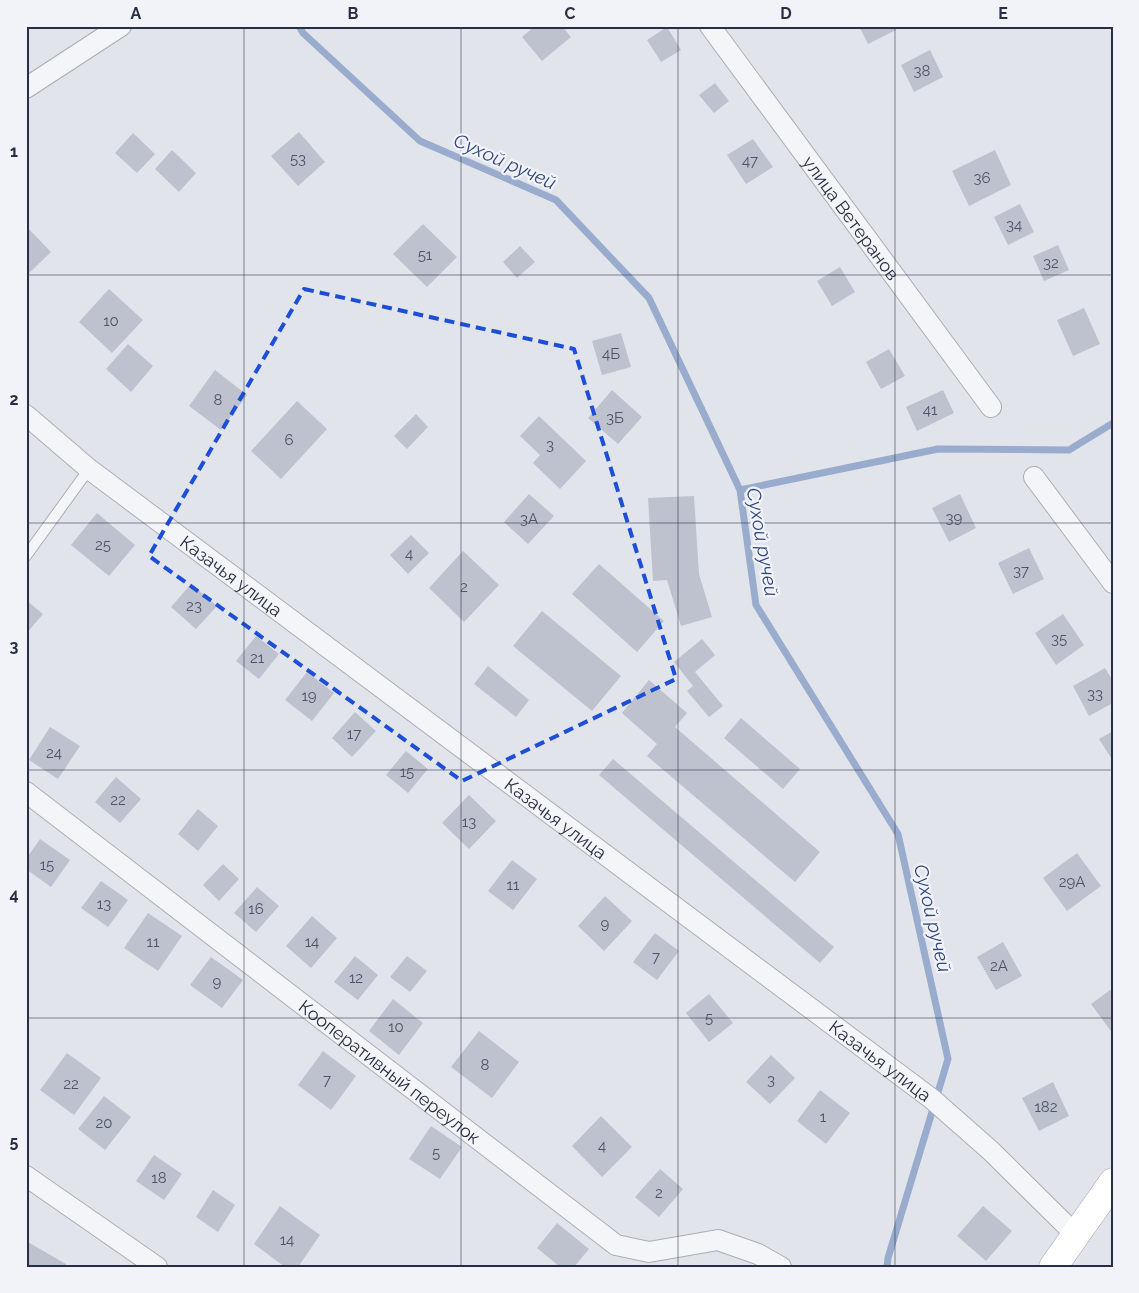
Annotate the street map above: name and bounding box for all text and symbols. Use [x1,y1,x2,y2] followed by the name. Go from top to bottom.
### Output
[131,4,142,23] text: A
[348,4,359,23] text: B
[565,4,576,23] text: C
[780,4,792,23] text: D
[998,4,1008,23] text: E
[914,62,931,80] house number: 38
[450,129,560,194] water label: Сухой ручей
[10,142,18,161] text: 1
[290,150,306,168] house number: 53
[799,151,904,284] street label: улица Ветеранов
[742,152,758,170] house number: 47
[973,169,991,187] house number: 36
[1006,216,1022,234] house number: 34
[418,246,433,264] house number: 51
[1043,254,1059,272] house number: 32
[103,312,119,330] house number: 10
[602,345,620,363] house number: 4Б
[9,390,19,409] text: 2
[214,391,223,409] house number: 8
[923,401,938,419] house number: 41
[606,409,624,427] house number: 3Б
[284,431,294,449] house number: 6
[546,436,554,454] house number: 3
[743,486,783,598] water label: Сухой ручей
[946,509,963,527] house number: 39
[520,510,538,528] house number: 3А
[177,531,287,620] street label: Казачья улица
[95,536,111,554] house number: 25
[405,545,413,563] house number: 4
[1013,562,1029,580] house number: 37
[460,578,468,596] house number: 2
[186,597,202,615] house number: 23
[1051,630,1067,648] house number: 35
[10,637,19,656] text: 3
[250,649,265,667] house number: 21
[1087,685,1103,703] house number: 33
[301,687,317,705] house number: 19
[347,725,361,743] house number: 17
[46,744,62,762] house number: 24
[400,763,414,781] house number: 15
[501,773,611,863] street label: Казачья улица
[110,791,126,809] house number: 22
[462,813,476,831] house number: 13
[40,856,54,874] house number: 15
[910,862,956,974] water label: Сухой ручей
[1059,873,1085,891] house number: 29А
[507,876,520,894] house number: 11
[9,885,19,904] text: 4
[97,895,111,913] house number: 13
[248,900,264,918] house number: 16
[601,915,610,933] house number: 9
[147,933,160,951] house number: 11
[305,933,319,951] house number: 14
[652,948,660,966] house number: 7
[990,957,1008,975] house number: 2А
[349,969,363,987] house number: 12
[213,973,222,991] house number: 9
[295,995,485,1148] street label: Кооперативный переулок
[705,1009,713,1027] house number: 5
[825,1016,936,1105] street label: Казачья улица
[388,1018,404,1036] house number: 10
[481,1056,490,1074] house number: 8
[323,1071,331,1089] house number: 7
[767,1071,775,1089] house number: 3
[63,1075,79,1093] house number: 22
[1034,1098,1058,1116] house number: 182
[820,1108,827,1126] house number: 1
[96,1114,113,1132] house number: 20
[10,1132,19,1151] text: 5
[598,1137,606,1155] house number: 4
[432,1144,440,1162] house number: 5
[151,1169,167,1187] house number: 18
[655,1184,663,1202] house number: 2
[280,1231,294,1249] house number: 14

